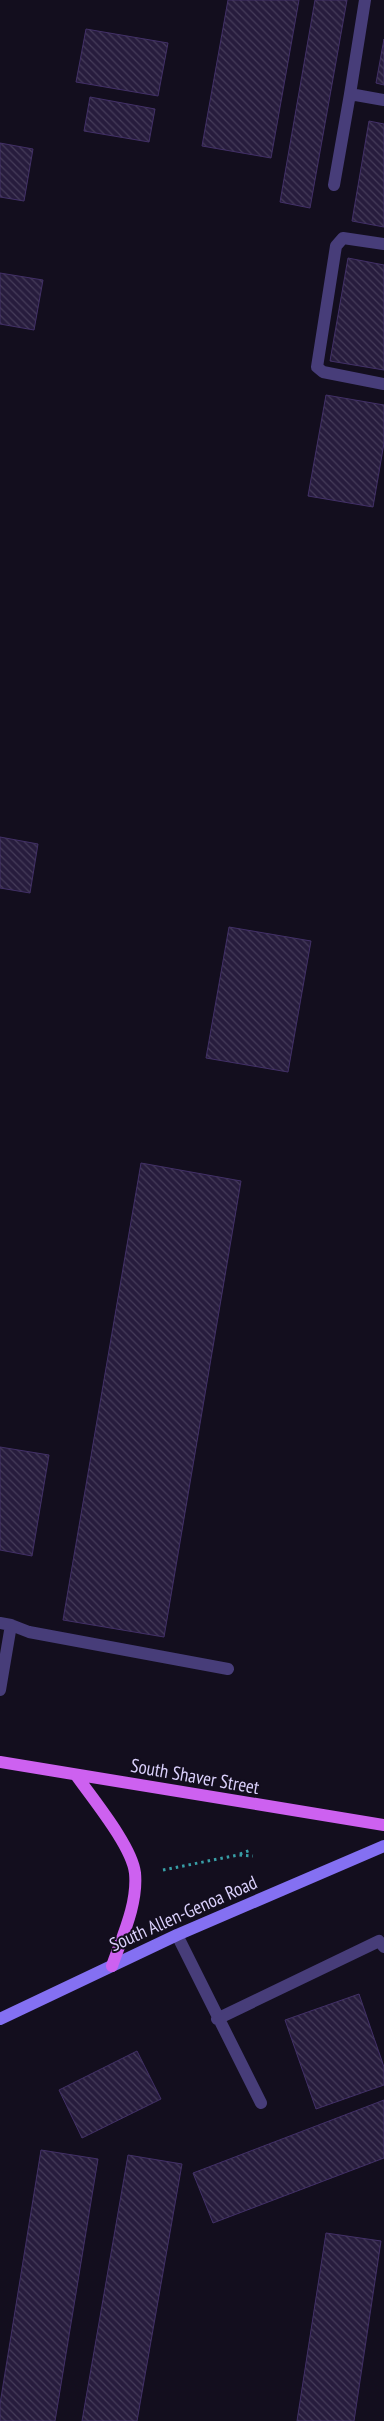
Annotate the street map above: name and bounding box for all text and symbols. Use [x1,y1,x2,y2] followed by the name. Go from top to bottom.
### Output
[129,1753,262,1799] street label: South Shaver Street
[105,1870,261,1956] street label: South Allen-Genoa Road

